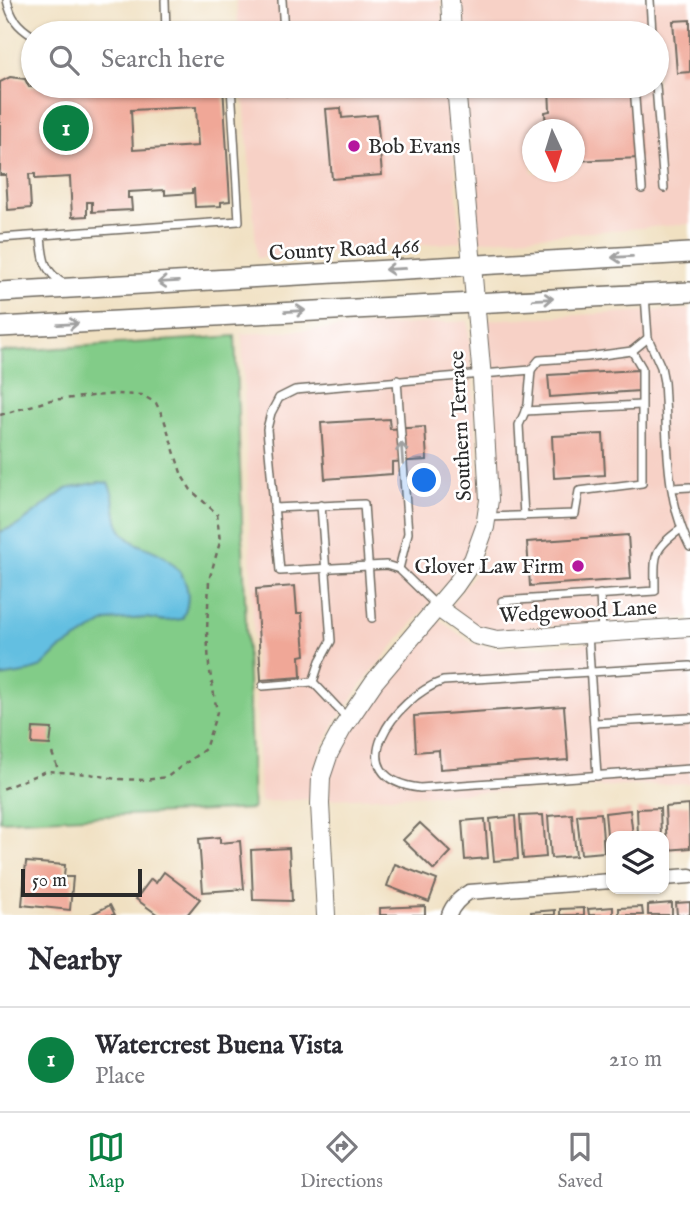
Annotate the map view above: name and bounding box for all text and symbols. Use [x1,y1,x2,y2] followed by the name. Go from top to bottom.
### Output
[21,21,669,98] search box
[45,41,83,79] icon: search
[101,43,225,76] text: Search here
[43,102,89,154] pin: 1
[522,119,585,182] north arrow
[368,134,460,161] place label: Bob Evans
[346,138,362,154] marker: Bob Evans
[268,233,421,268] street label: County Road 466
[611,250,634,263] one-way arrow
[384,263,406,276] one-way arrow
[157,276,179,289] one-way arrow
[531,292,554,305] one-way arrow
[284,305,307,318] one-way arrow
[56,317,79,330] one-way arrow
[444,350,479,502] street label: Southern Terrace
[395,442,408,464] one-way arrow
[407,463,441,497] your location
[414,554,564,581] place label: Glover Law Firm
[570,558,586,574] marker: Glover Law Firm
[499,595,658,630] street label: Wedgewood Lane
[606,831,669,894] map controls
[606,831,669,894] button: layers
[21,866,142,898] scale bar
[32,869,67,893] text: 50 m
[28,942,121,980] text: Nearby
[95,1029,343,1062] text: Watercrest Buena Vista
[47,1045,55,1074] text: 1
[609,1045,662,1074] text: 210 m
[95,1062,145,1091] text: Place
[87,1128,125,1194] tab: Map
[300,1128,383,1194] tab: Directions
[558,1128,603,1194] tab: Saved

